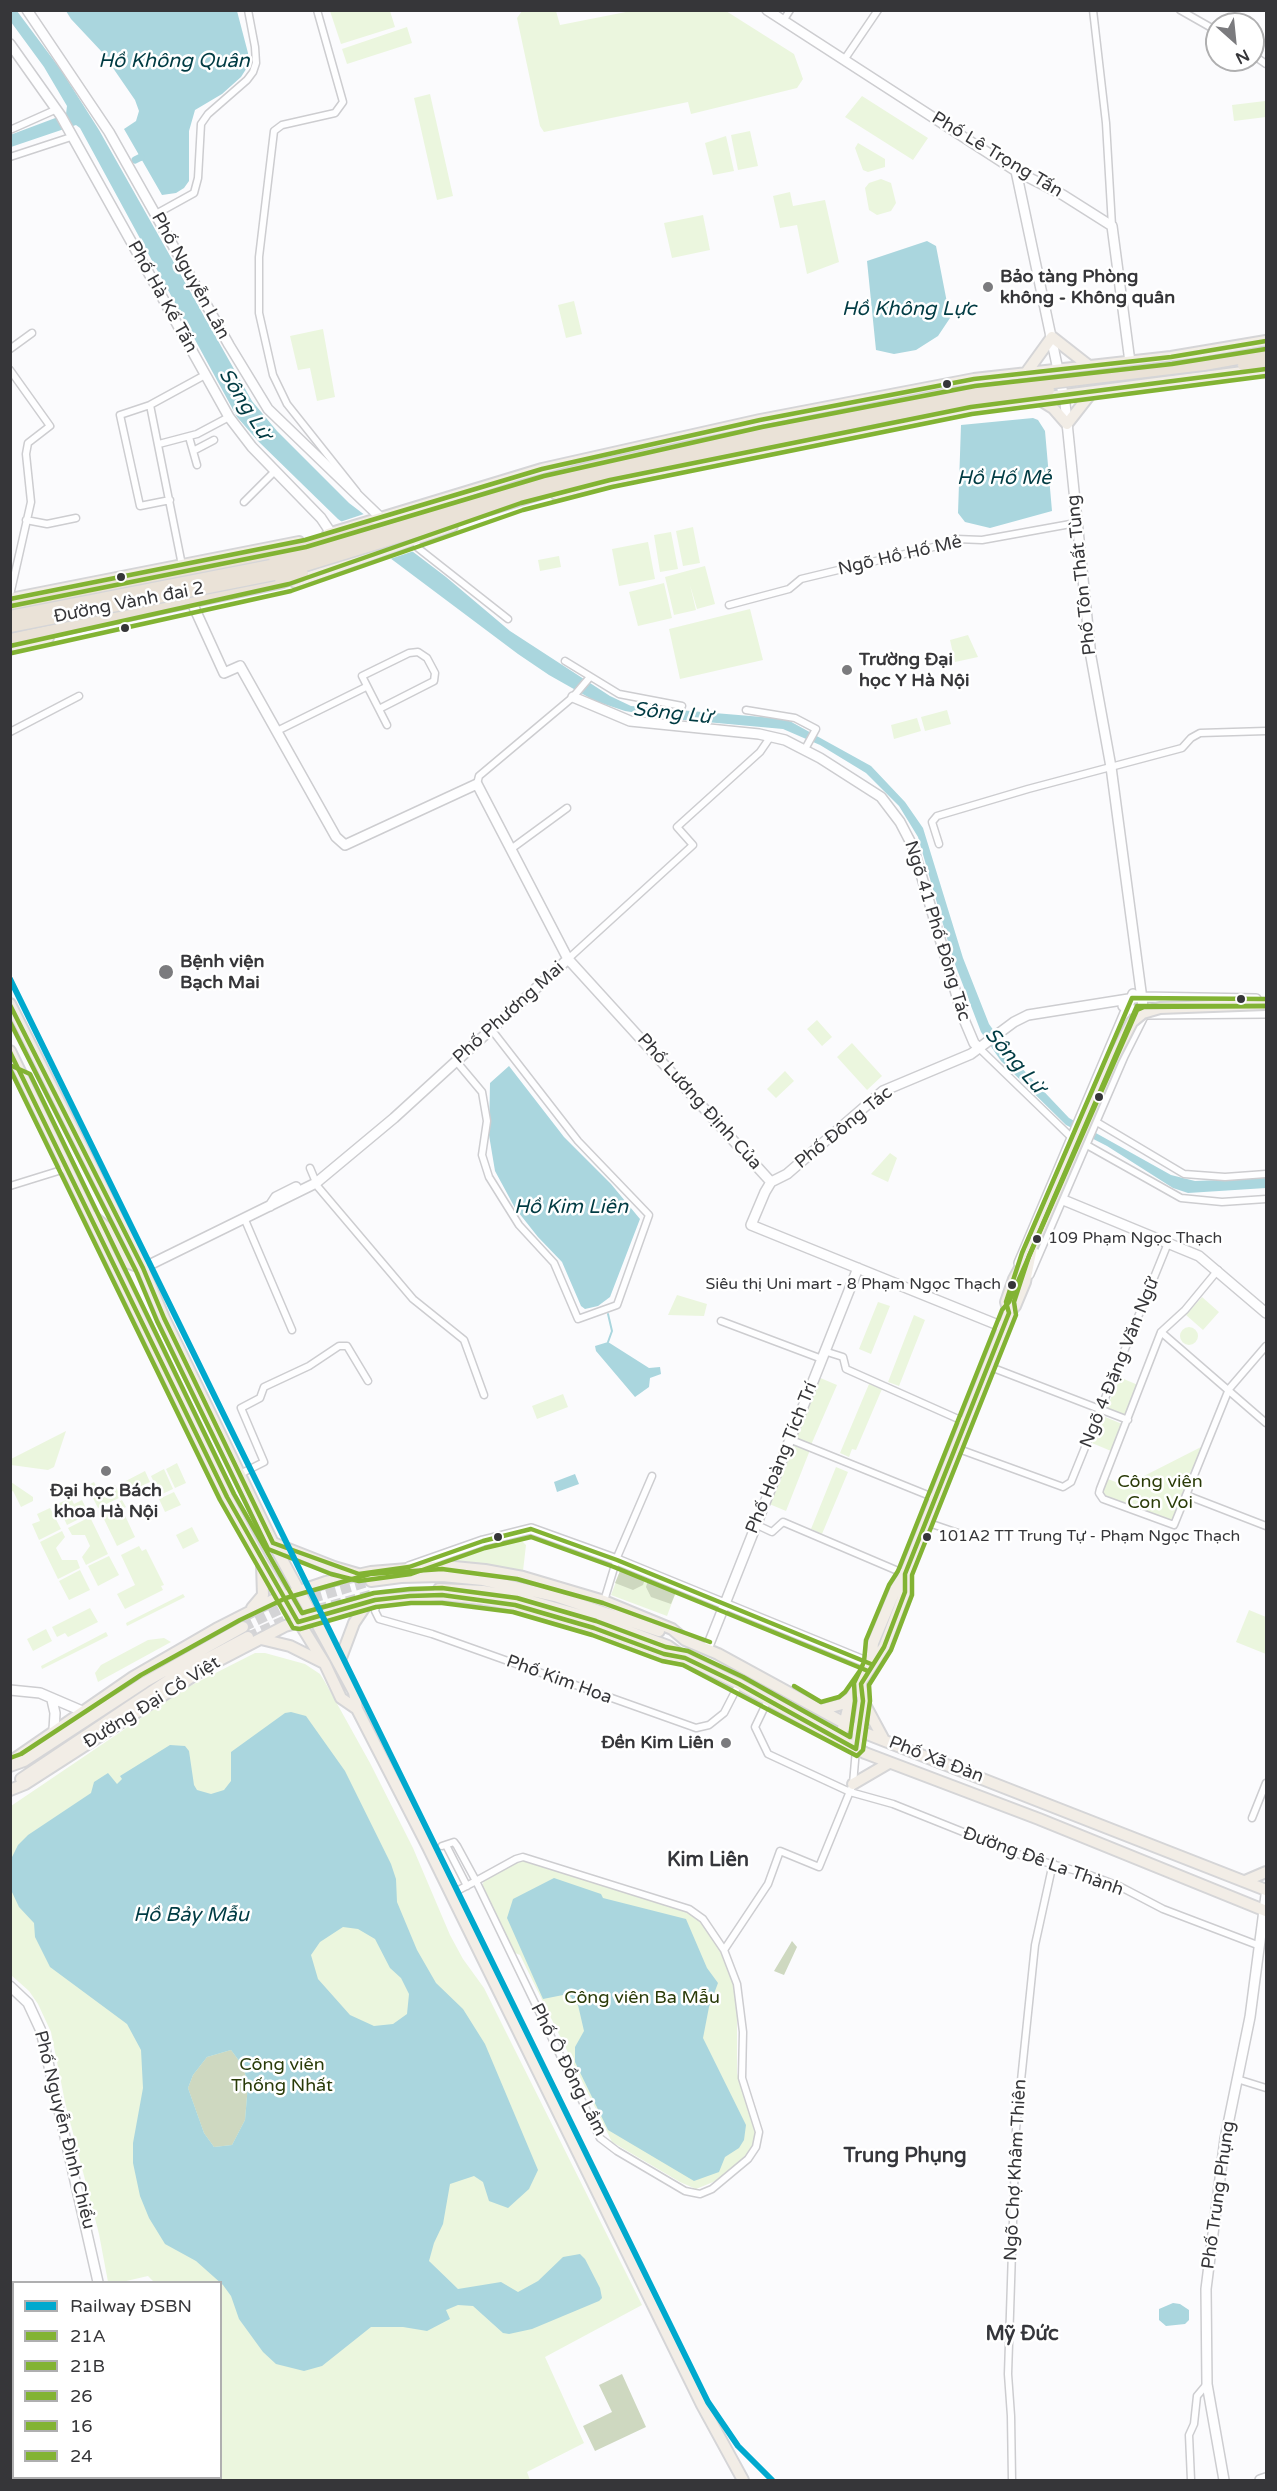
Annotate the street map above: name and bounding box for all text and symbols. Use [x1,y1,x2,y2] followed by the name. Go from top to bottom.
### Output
[1205,12,1265,72] north arrow
[1232,44,1253,68] text: N
[98,50,250,74] water label: Hồ Không Quân
[928,107,1066,203] street label: Phố Lê Trọng Tấn
[146,209,234,343] street label: Phố Nguyễn Lân
[122,237,202,357] street label: Phố Hà Kế Tấn
[1000,266,1175,308] place label: Bảo tàng Phòng không - Không quân
[981,280,995,294] marker: Bảo tàng Phòng không - Không quân
[842,298,976,322] water label: Hồ Không Lực
[213,364,275,444] water label: Sông Lừ
[941,378,953,390] unlabelled marker
[957,467,1051,491] water label: Hồ Hố Mẻ
[1063,494,1101,656] street label: Phố Tôn Thất Tùng
[836,531,964,581] street label: Ngõ Hồ Hố Mẻ
[115,571,127,583] unlabelled marker
[52,578,206,628] street label: Đường Vành đai 2
[119,622,131,634] unlabelled marker
[859,649,969,692] place label: Trường Đại học Y Hà Nội
[840,663,854,677] marker: Trường Đại học Y Hà Nội
[632,698,712,730] water label: Sông Lừ
[899,838,975,1024] street label: Ngõ 41 Phố Đông Tác
[180,951,264,994] place label: Bệnh viện Bạch Mai
[449,957,569,1069] street label: Phố Phương Mai
[157,963,175,981] marker: Bệnh viện Bạch Mai
[1235,993,1247,1005] unlabelled marker
[979,1024,1049,1098] water label: Sông Lừ
[632,1029,766,1175] street label: Phố Lương Định Của
[791,1082,897,1174] street label: Phố Đông Tác
[1093,1091,1105,1103] unlabelled marker
[514,1196,628,1220] water label: Hồ Kim Liên
[1048,1229,1222,1249] place label: 109 Phạm Ngọc Thạch
[1031,1233,1043,1245] marker: 109 Phạm Ngọc Thạch
[706,1275,1001,1295] place label: Siêu thị Uni mart - 8 Phạm Ngọc Thạch
[1076,1275,1164,1451] street label: Ngõ 4 Đặng Văn Ngữ
[1006,1279,1018,1291] marker: Siêu thị Uni mart - 8 Phạm Ngọc Thạch
[742,1379,822,1537] street label: Phố Hoàng Tích Trí
[99,1464,113,1478] marker: Đại học Bách khoa Hà Nội
[1117,1471,1203,1514] park label: Công viên Con Voi
[50,1480,162,1522] place label: Đại học Bách khoa Hà Nội
[938,1527,1240,1547] place label: 101A2 TT Trung Tự - Phạm Ngọc Thạch
[492,1531,504,1543] unlabelled marker
[921,1531,933,1543] marker: 101A2 TT Trung Tự - Phạm Ngọc Thạch
[503,1651,615,1709] street label: Phố Kim Hoa
[80,1652,224,1754] street label: Đường Đại Cồ Việt
[601,1732,714,1754] place label: Đền Kim Liên
[886,1732,986,1788] street label: Phố Xã Đàn
[719,1736,733,1750] marker: Đền Kim Liên
[960,1823,1126,1901] street label: Đường Đê La Thành
[667,1849,749,1873] district label: Kim Liên
[133,1904,249,1928] water label: Hồ Bảy Mẫu
[564,1987,720,2009] park label: Công viên Ba Mẫu
[525,2000,611,2140] street label: Phố Ô Đồng Lầm
[29,2028,99,2232] street label: Phố Nguyễn Đình Chiểu
[231,2054,333,2096] park label: Công viên Thống Nhất
[1000,2079,1032,2261] street label: Ngõ Chợ Khâm Thiên
[1198,2119,1240,2271] street label: Phố Trung Phụng
[843,2145,967,2169] district label: Trung Phụng
[12,2281,222,2479] legend
[70,2295,192,2317] text: Railway ĐSBN
[985,2323,1059,2347] district label: Mỹ Đức
[70,2325,106,2347] text: 21A
[70,2355,105,2377] text: 21B
[70,2385,93,2407] text: 26
[70,2415,93,2437] text: 16
[70,2445,93,2467] text: 24

